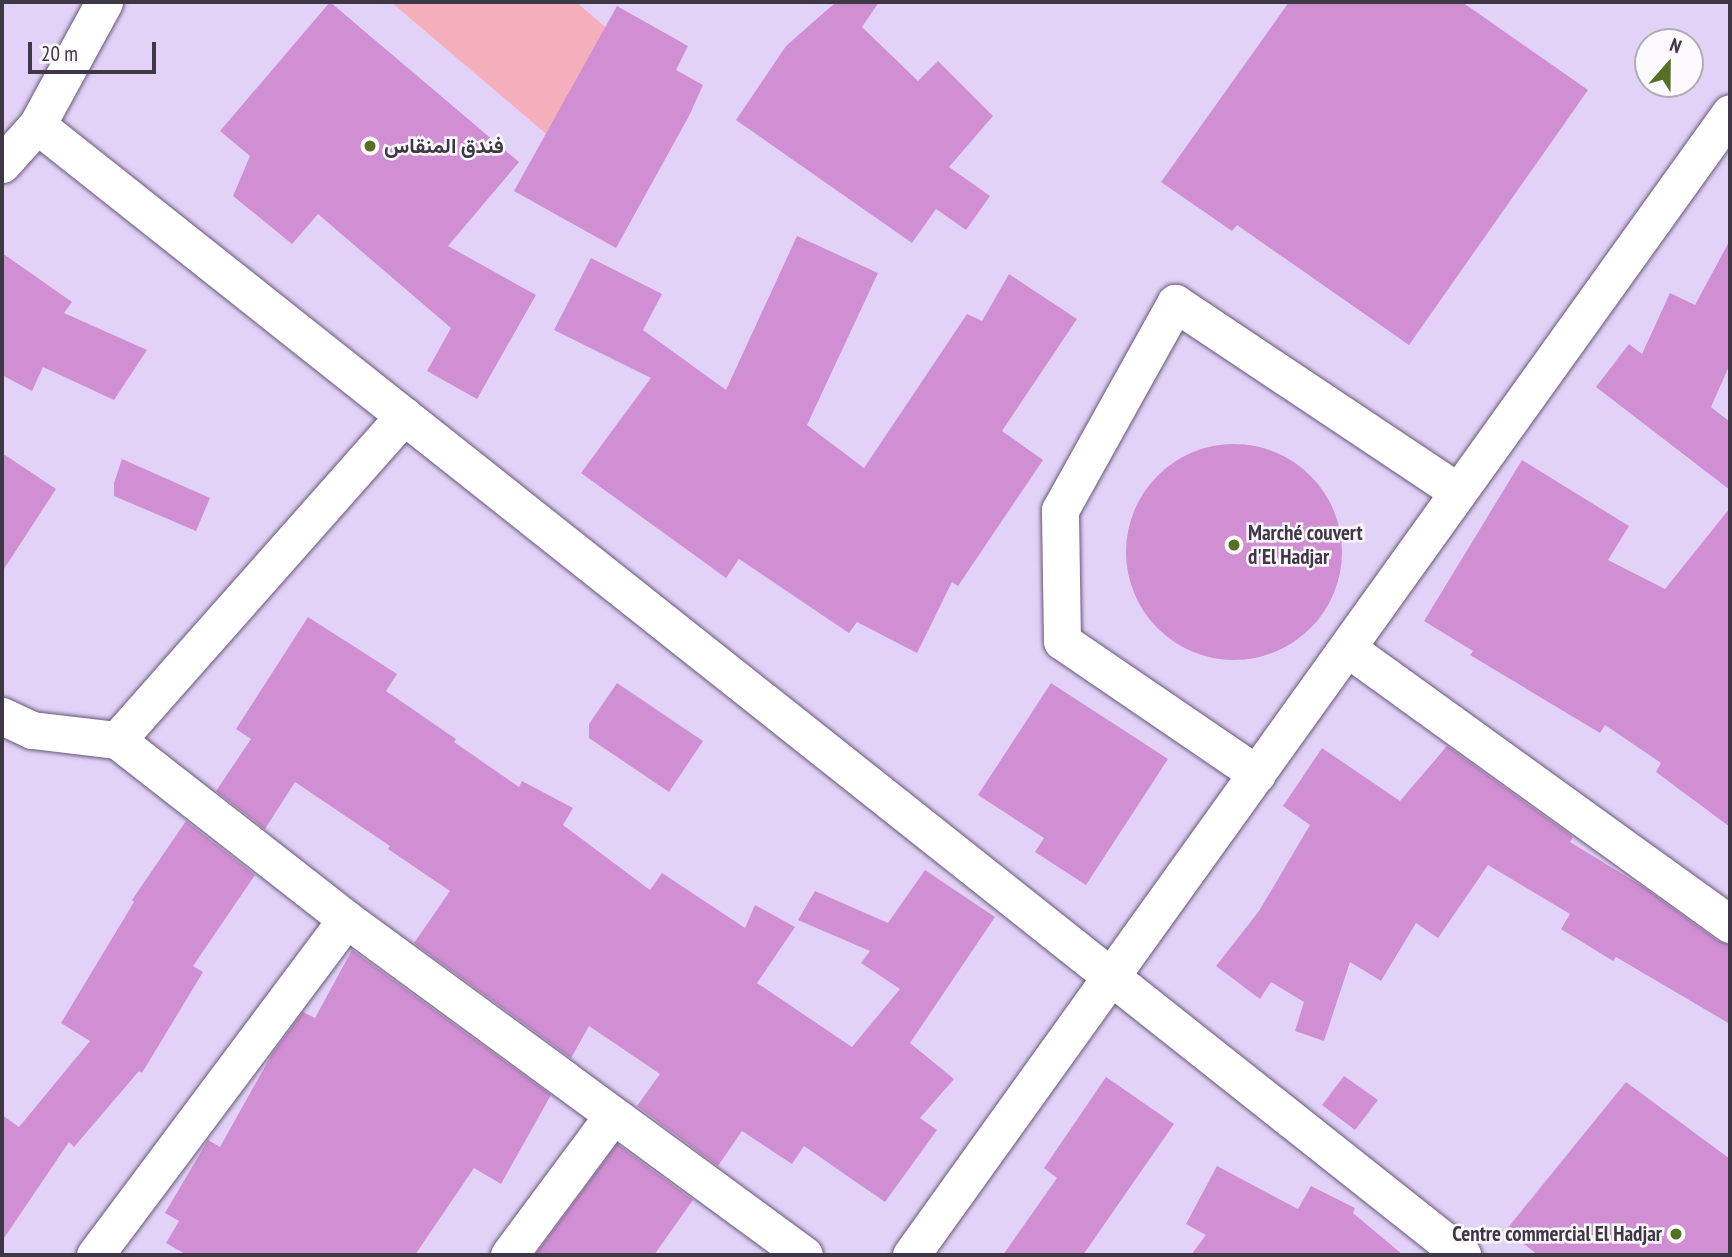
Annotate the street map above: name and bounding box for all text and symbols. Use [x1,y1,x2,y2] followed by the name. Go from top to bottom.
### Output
[32,28,159,72] scale bar
[1634,28,1704,98] north arrow
[1667,32,1685,58] text: N
[41,40,78,67] text: 20 m
[384,133,504,159] place label: فندق المنقاس
[362,138,378,154] marker: فندق المنقاس
[1248,520,1363,570] place label: Marché couvert d'El Hadjar
[1226,537,1242,553] marker: Marché couvert d'El Hadjar
[1452,1221,1662,1247] place label: Centre commercial El Hadjar
[1668,1226,1684,1242] marker: Centre commercial El Hadjar

